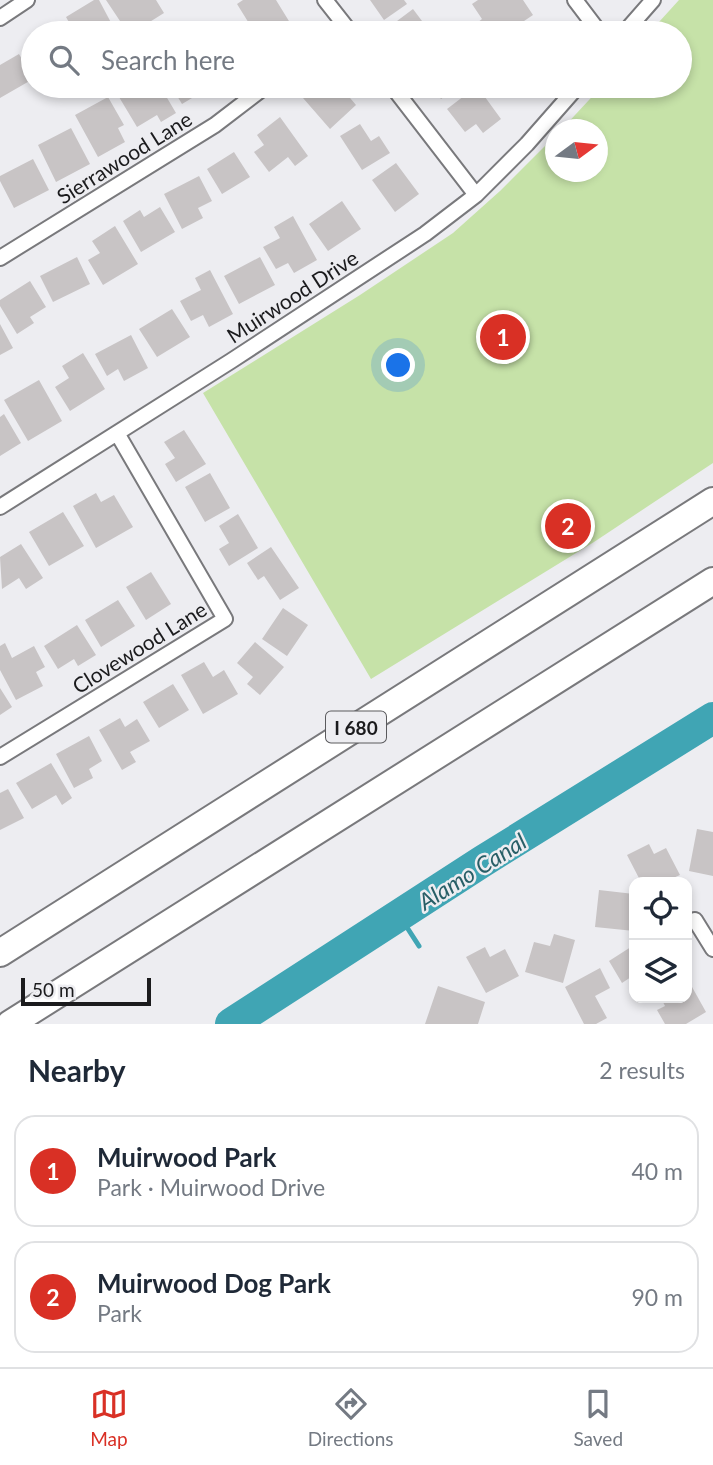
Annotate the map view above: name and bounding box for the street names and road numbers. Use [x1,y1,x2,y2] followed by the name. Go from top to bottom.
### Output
[52,106,196,208] street label: Sierrawood Lane
[222,244,362,348] street label: Muirwood Drive
[67,596,211,698] street label: Clovewood Lane
[326,712,386,742] road number: I 680

